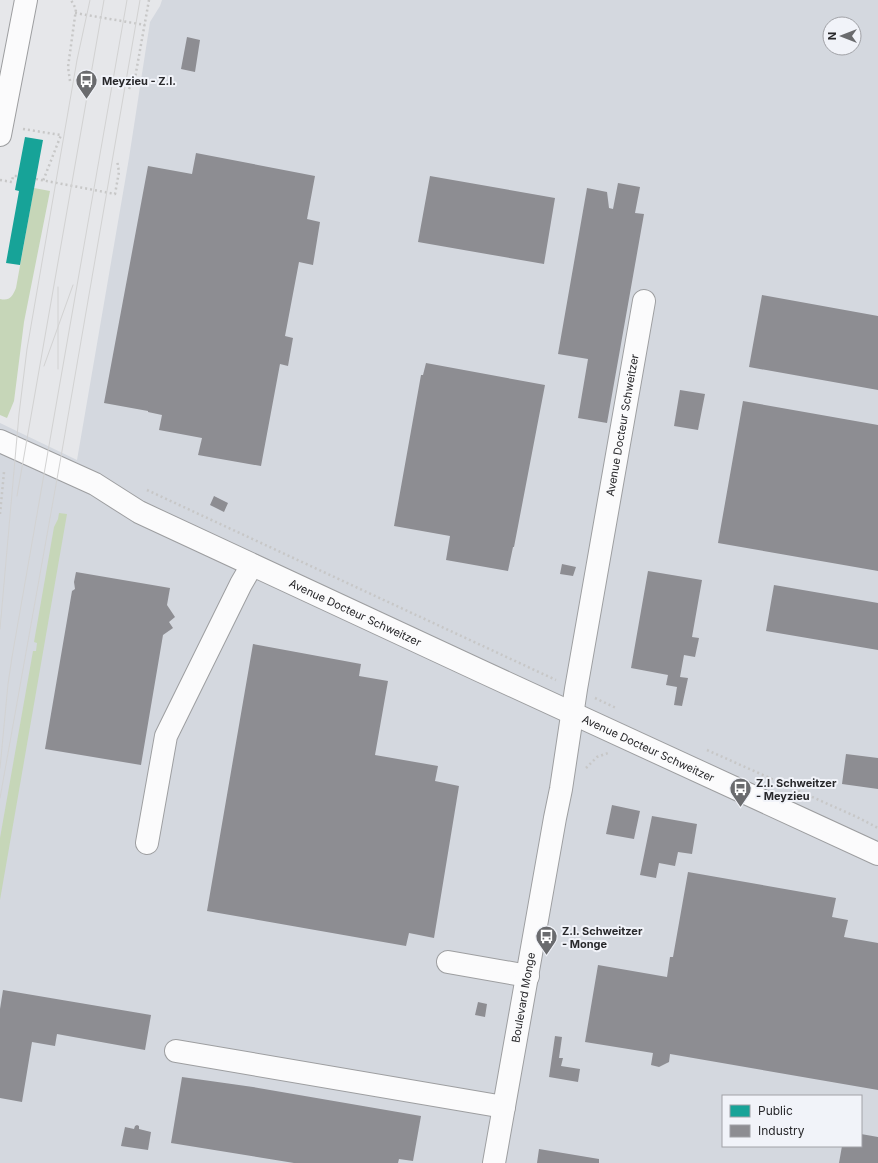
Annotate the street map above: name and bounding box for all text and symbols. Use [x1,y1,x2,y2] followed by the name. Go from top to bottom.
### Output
[822,16,862,56] north arrow
[825,32,839,40] text: N
[73,68,99,101] bus stop icon: Meyzieu - Z.I.
[102,74,176,88] place label: Meyzieu - Z.I.
[603,353,642,497] street label: Avenue Docteur Schweitzer
[287,576,424,650] street label: Avenue Docteur Schweitzer
[580,712,717,785] street label: Avenue Docteur Schweitzer
[727,776,753,809] bus stop icon: Z.I. Schweitzer - Meyzieu
[756,776,837,803] place label: Z.I. Schweitzer - Meyzieu
[533,924,559,957] bus stop icon: Z.I. Schweitzer - Monge
[562,924,643,951] place label: Z.I. Schweitzer - Monge
[508,951,538,1044] street label: Boulevard Monge
[722,1095,862,1147] legend
[758,1103,793,1118] text: Public
[758,1123,805,1138] text: Industry

